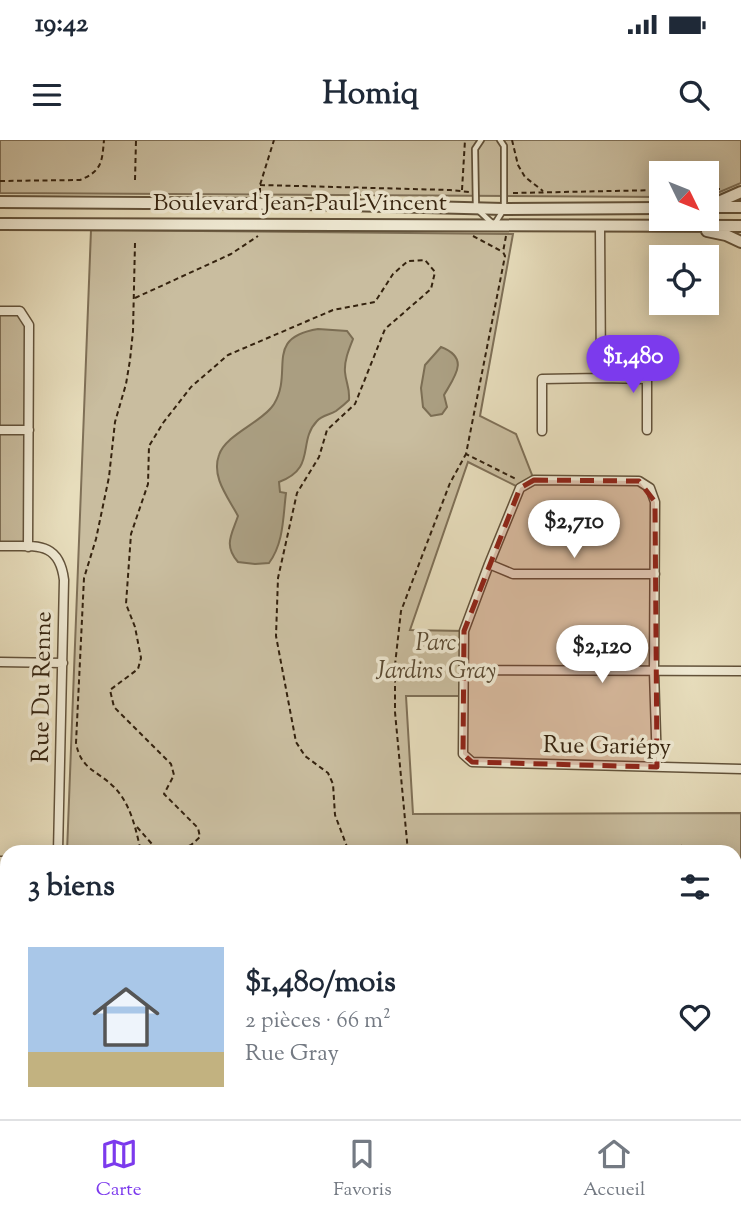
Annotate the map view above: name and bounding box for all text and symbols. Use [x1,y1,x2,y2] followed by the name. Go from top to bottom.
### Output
[35,6,88,43] text: 19:42
[322,72,419,118] text: Homiq
[28,76,66,114] icon: menu
[675,76,713,114] icon: search
[649,161,719,231] north arrow
[649,161,719,315] map controls
[153,187,447,221] street label: Boulevard Jean-Paul-Vincent
[649,245,719,315] button: locate
[576,336,690,395] pin: $1,480
[602,341,664,374] text: $1,480
[517,500,631,560] pin: $2,710
[544,506,604,539] text: $2,710
[25,611,61,763] street label: Rue Du Renne
[545,626,659,685] pin: $2,120
[375,627,496,689] park label: Parc Jardins Gray
[572,631,632,664] text: $2,120
[543,729,671,765] street label: Rue Gariépy
[28,866,115,909] text: 3 biens
[676,868,714,906] icon: filters
[245,962,396,1005] text: $1,480/mois
[84,975,168,1059] icon: home
[676,998,714,1036] icon: heart
[245,1005,391,1038] text: 2 pièces · 66 m²
[245,1038,339,1071] text: Rue Gray
[96,1135,142,1204] tab: Carte
[333,1135,392,1204] tab: Favoris
[583,1135,645,1204] tab: Accueil

